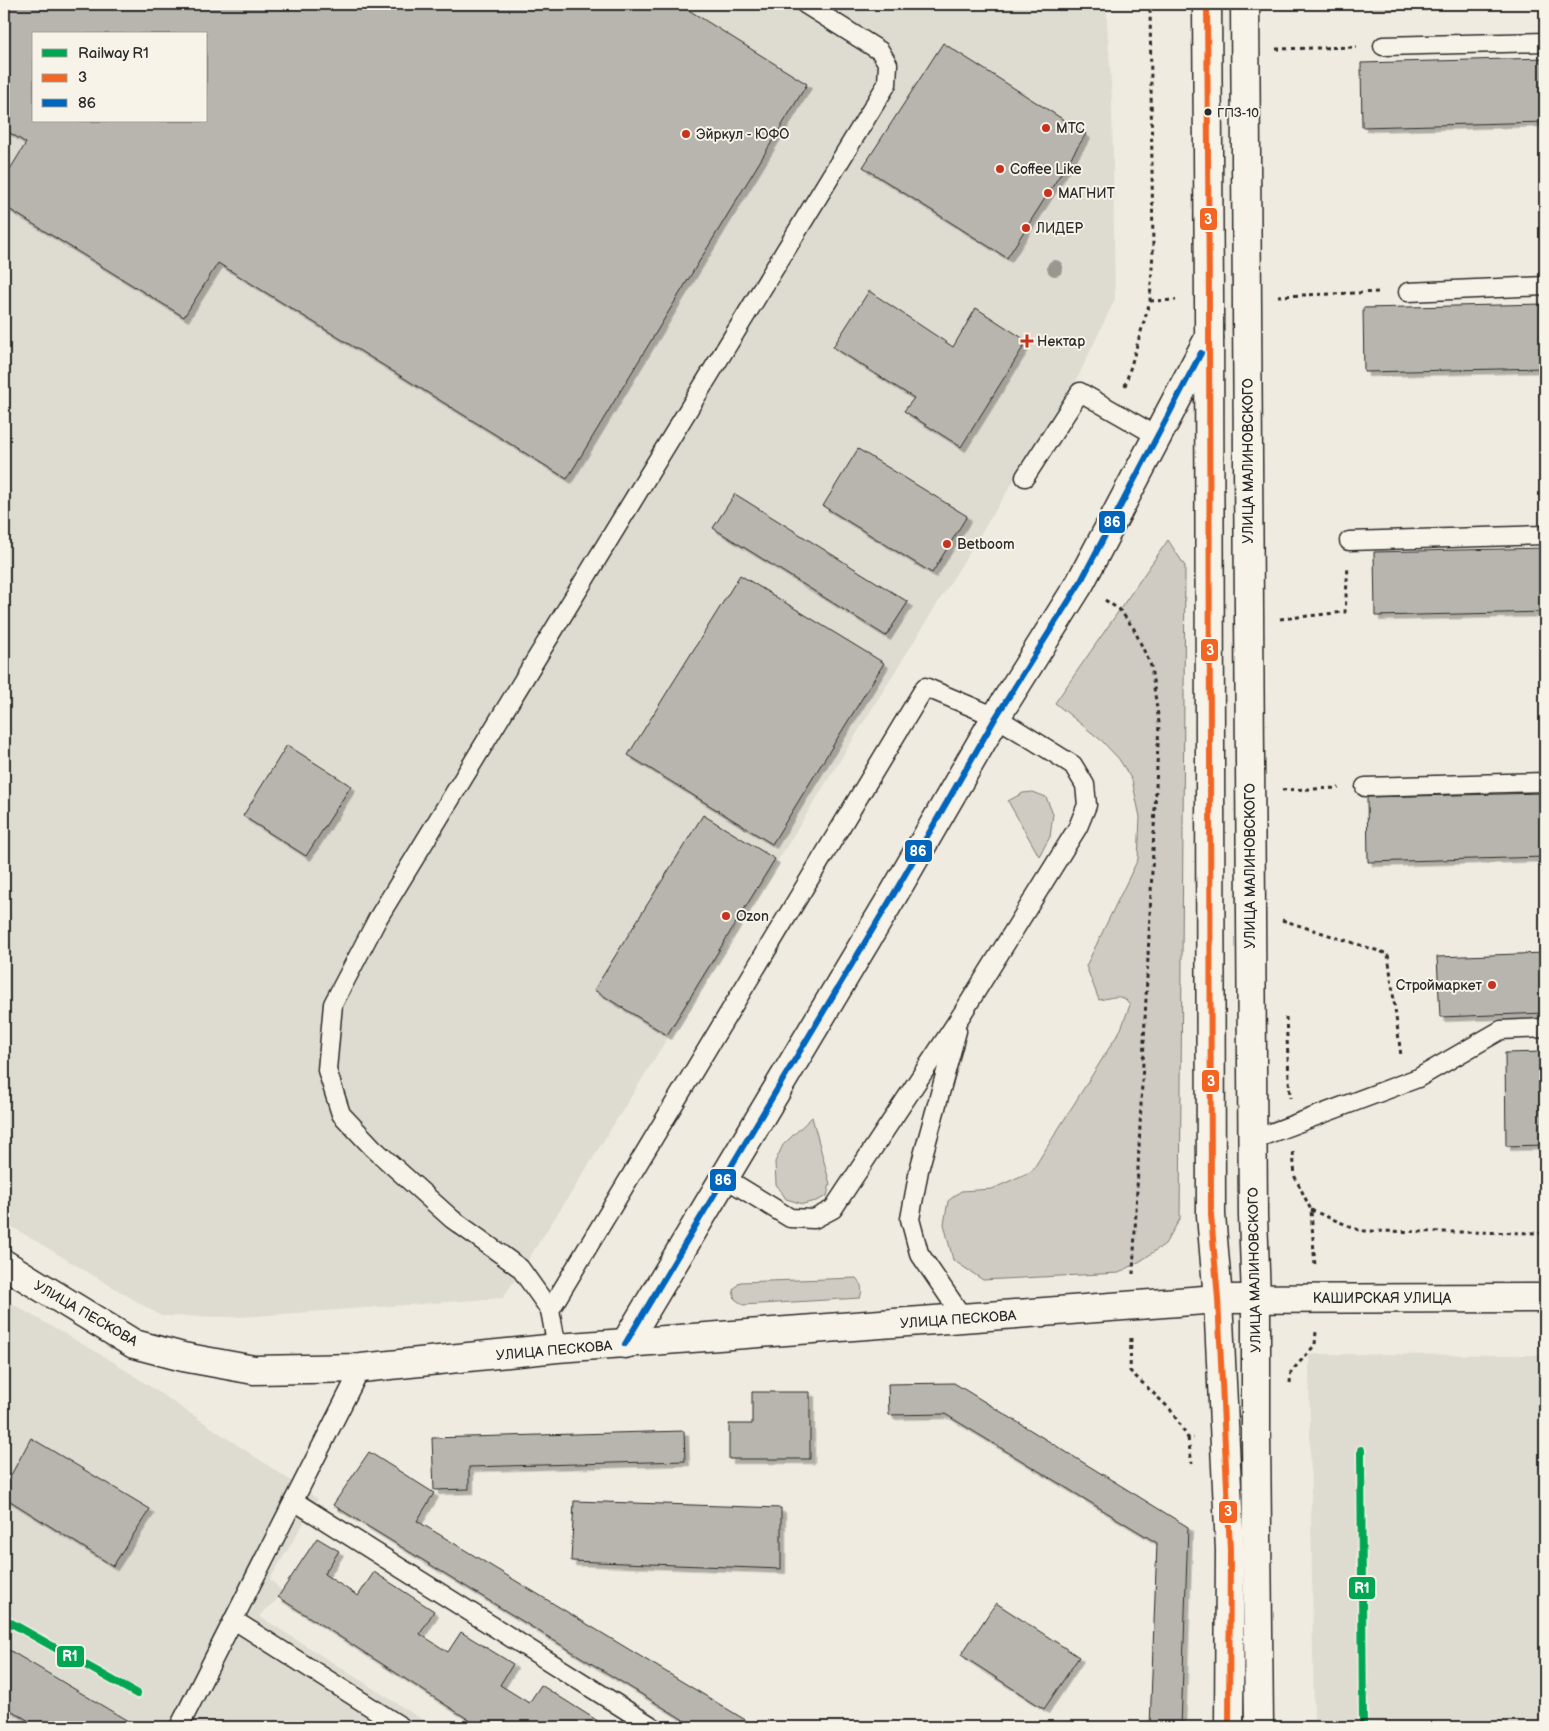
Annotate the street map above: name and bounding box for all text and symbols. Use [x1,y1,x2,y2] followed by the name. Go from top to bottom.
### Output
[32,32,208,122] legend
[78,44,149,63] text: Railway R1
[78,68,87,87] text: 3
[78,94,96,113] text: 86
[1217,105,1259,121] place label: ГПЗ-10
[1203,107,1213,117] marker: ГПЗ-10
[1056,120,1085,137] place label: МТС
[1040,122,1052,134] marker: МТС
[696,126,789,143] place label: Эйркул - ЮФО
[680,128,692,140] marker: Эйркул - ЮФО
[1010,161,1082,178] place label: Coffee Like
[994,163,1006,175] marker: Coffee Like
[1058,185,1116,202] place label: МАГНИТ
[1042,187,1054,199] marker: МАГНИТ
[1199,207,1218,231] line badge: 3
[1204,211,1212,228] text: 3
[1035,220,1083,237] place label: ЛИДЕР
[1020,222,1032,234] marker: ЛИДЕР
[1037,333,1085,350] place label: Нектар
[1021,335,1033,347] marker: Нектар
[1240,378,1257,544] street label: УЛИЦА МАЛИНОВСКОГО
[1098,510,1126,534] line badge: 86
[1104,514,1120,531] text: 86
[957,536,1015,553] place label: Betboom
[941,538,953,550] marker: Betboom
[1200,638,1219,662] line badge: 3
[1206,642,1214,659] text: 3
[1242,783,1259,949] street label: УЛИЦА МАЛИНОВСКОГО
[904,839,933,863] line badge: 86
[910,843,926,860] text: 86
[736,908,769,925] place label: Ozon
[720,910,732,922] marker: Ozon
[1396,977,1482,994] place label: Строймаркет
[1486,979,1498,991] marker: Строймаркет
[1201,1069,1220,1093] line badge: 3
[1207,1073,1215,1090] text: 3
[709,1168,737,1192] line badge: 86
[715,1172,731,1189] text: 86
[1245,1187,1264,1353] street label: УЛИЦА МАЛИНОВСКОГО
[31,1277,141,1350] street label: УЛИЦА ПЕСКОВА
[1313,1290,1452,1307] street label: КАШИРСКАЯ УЛИЦА
[899,1307,1017,1332] street label: УЛИЦА ПЕСКОВА
[495,1337,613,1364] street label: УЛИЦА ПЕСКОВА
[1218,1500,1238,1524] line badge: 3
[1224,1503,1232,1520] text: 3
[1348,1576,1376,1600] line badge: R1
[1354,1580,1370,1597] text: R1
[56,1645,85,1668] line badge: R1
[62,1648,78,1665] text: R1

